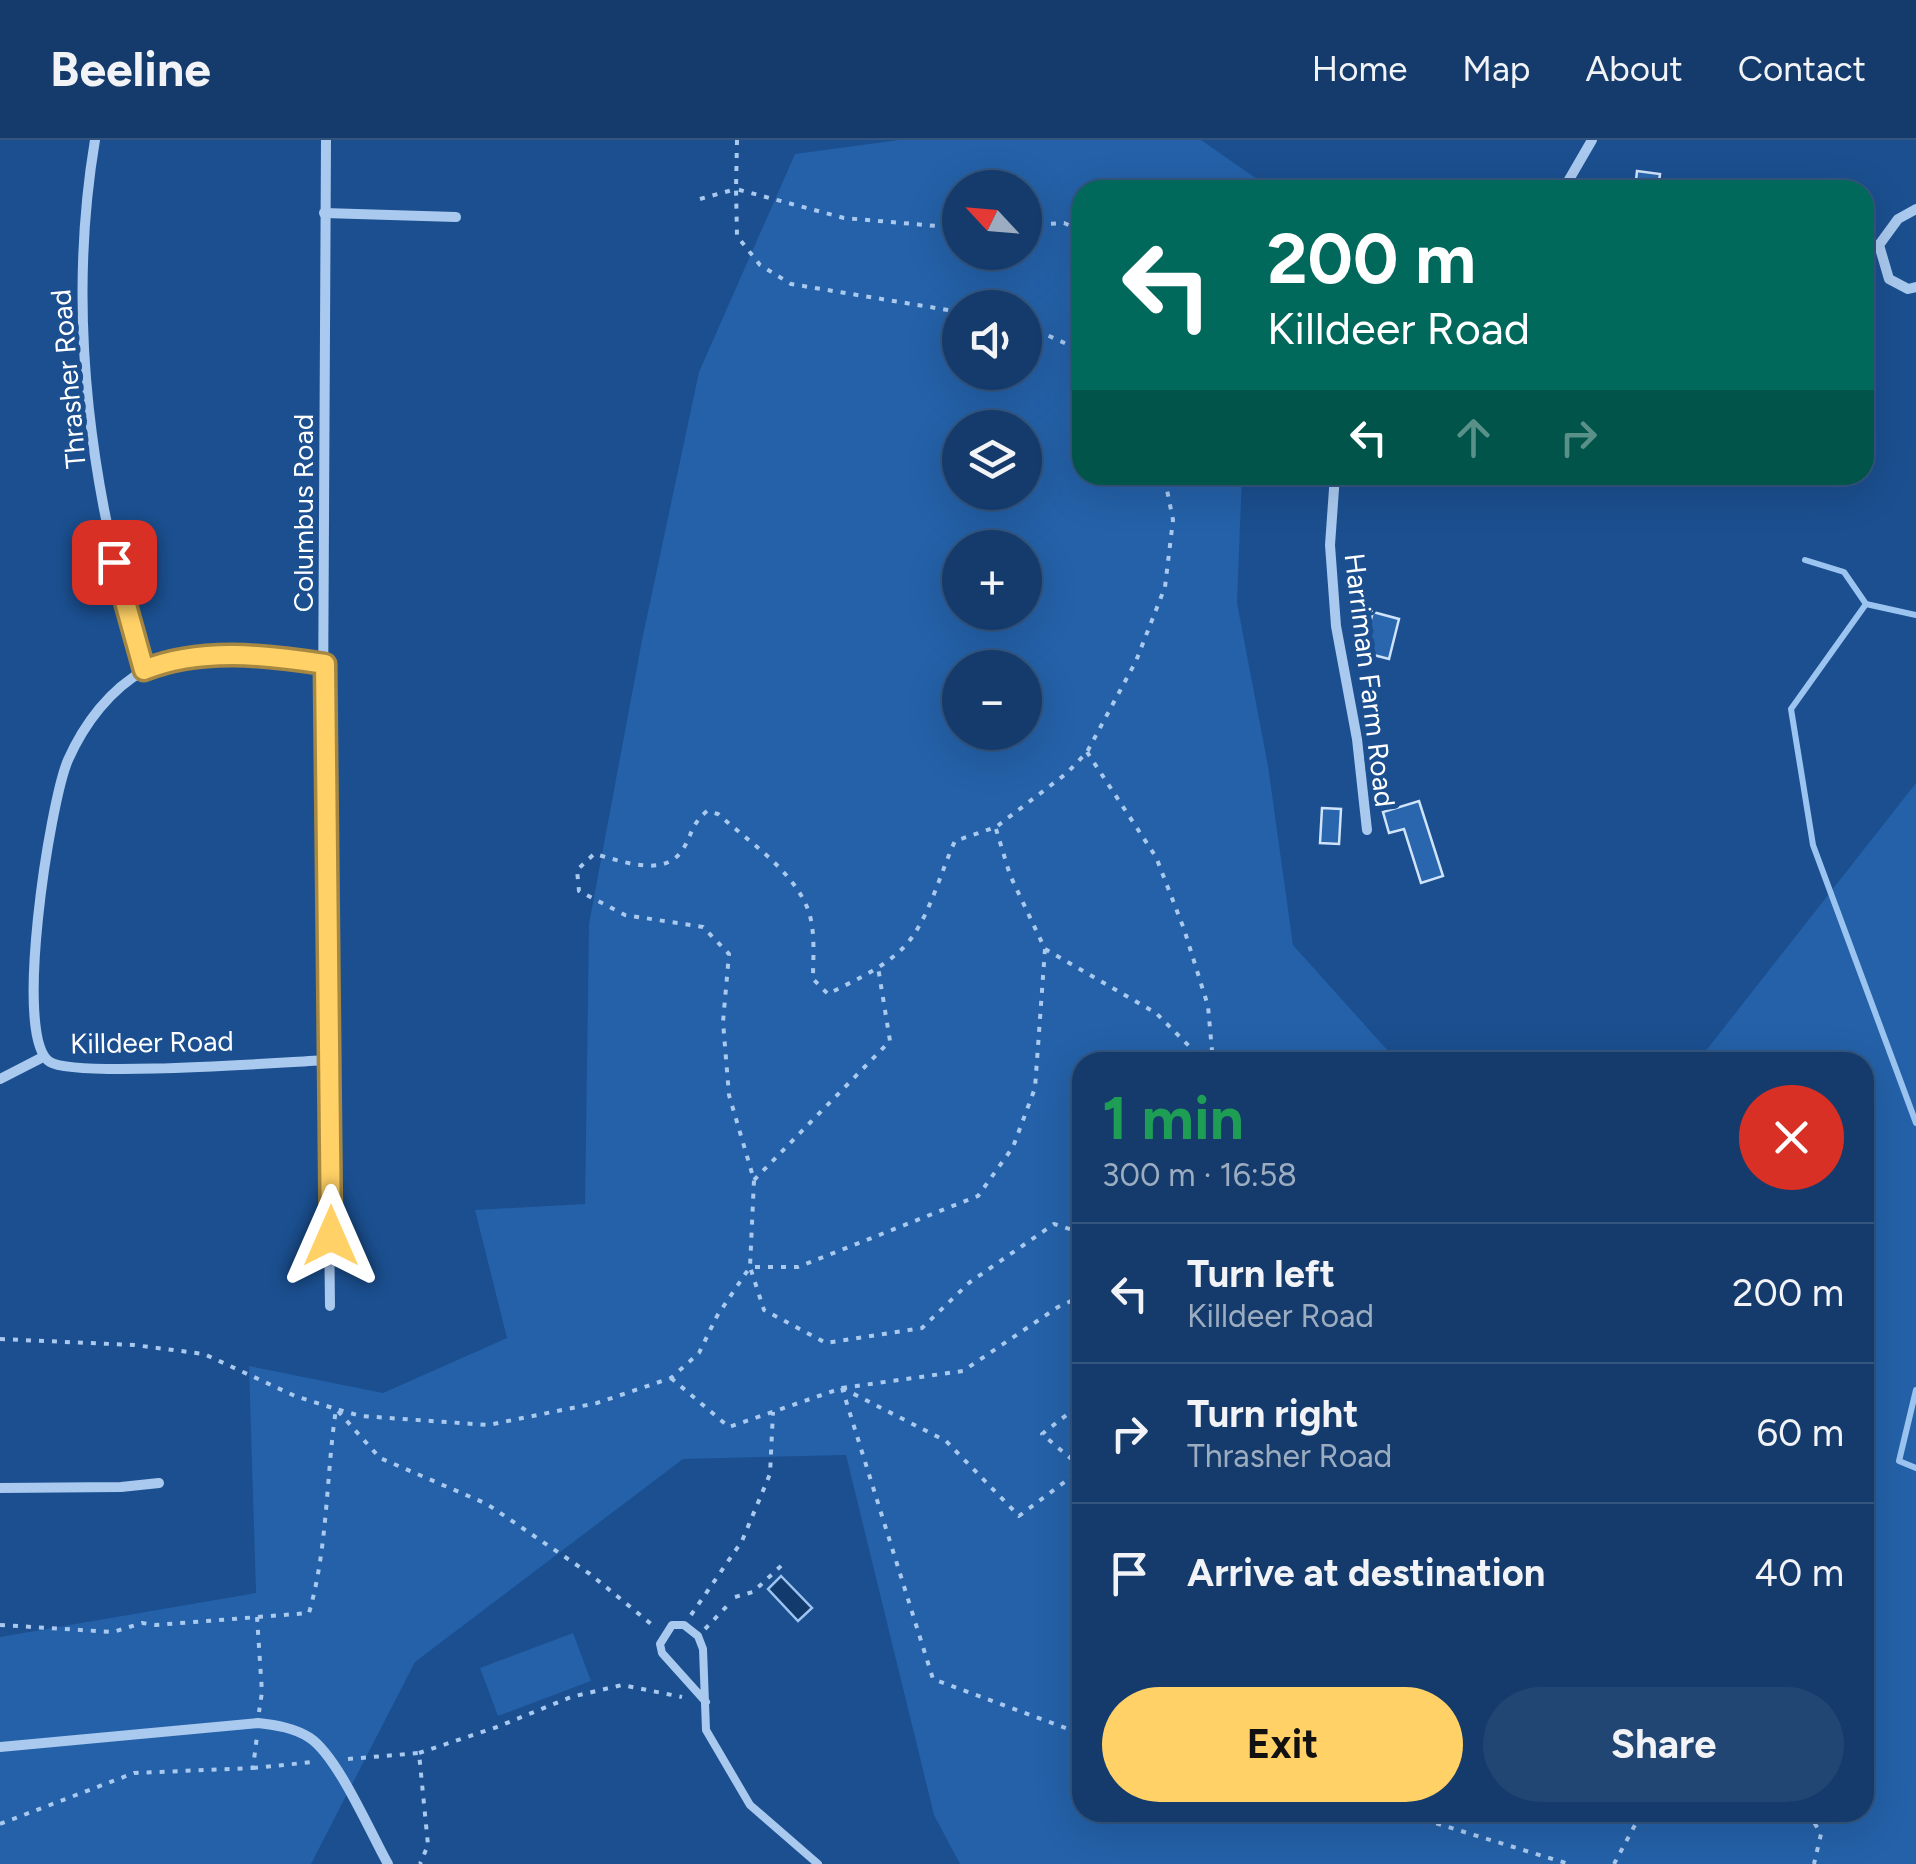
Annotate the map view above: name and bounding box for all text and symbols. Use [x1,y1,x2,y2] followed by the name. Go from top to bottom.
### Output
[50,40,211,98] text: Beeline
[1312,48,1407,90] text: Home
[1462,48,1531,90] text: Map
[1586,48,1683,90] text: About
[1738,48,1866,90] text: Contact
[942,170,1042,270] north arrow
[942,170,1042,750] map controls
[1267,216,1476,301] text: 200 m
[1102,220,1232,350] icon: left
[43,288,93,470] street label: Thrasher Road
[942,290,1042,390] button: sound
[1267,301,1530,355] text: Killdeer Road
[942,410,1042,510] button: layers
[1341,410,1396,465] icon: left
[1446,410,1501,465] icon: ahead
[1551,410,1606,465] icon: right
[286,414,320,612] street label: Columbus Road
[72,520,157,605] pin
[942,530,1042,630] button: +
[87,535,142,590] icon: arrive
[1338,551,1402,809] street label: Harriman Farm Road
[942,650,1042,750] button: −
[70,1024,234,1060] street label: Killdeer Road
[1102,1082,1244,1154] text: 1 min
[1739,1085,1844,1190] button: close
[1102,1156,1297,1194] text: 300 m · 16:58
[279,1184,383,1288] position arrow
[1187,1251,1335,1297] text: Turn left
[1102,1266,1157,1321] icon: left
[1732,1270,1844,1316] text: 200 m
[1187,1297,1374,1335] text: Killdeer Road
[1187,1391,1359,1437] text: Turn right
[1102,1406,1157,1461] icon: right
[1756,1410,1844,1456] text: 60 m
[1187,1437,1392,1475] text: Thrasher Road
[1102,1546,1157,1601] icon: arrive
[1187,1550,1545,1596] text: Arrive at destination
[1754,1550,1844,1596] text: 40 m
[1102,1687,1463,1802] button: Exit
[1483,1687,1844,1802] button: Share

